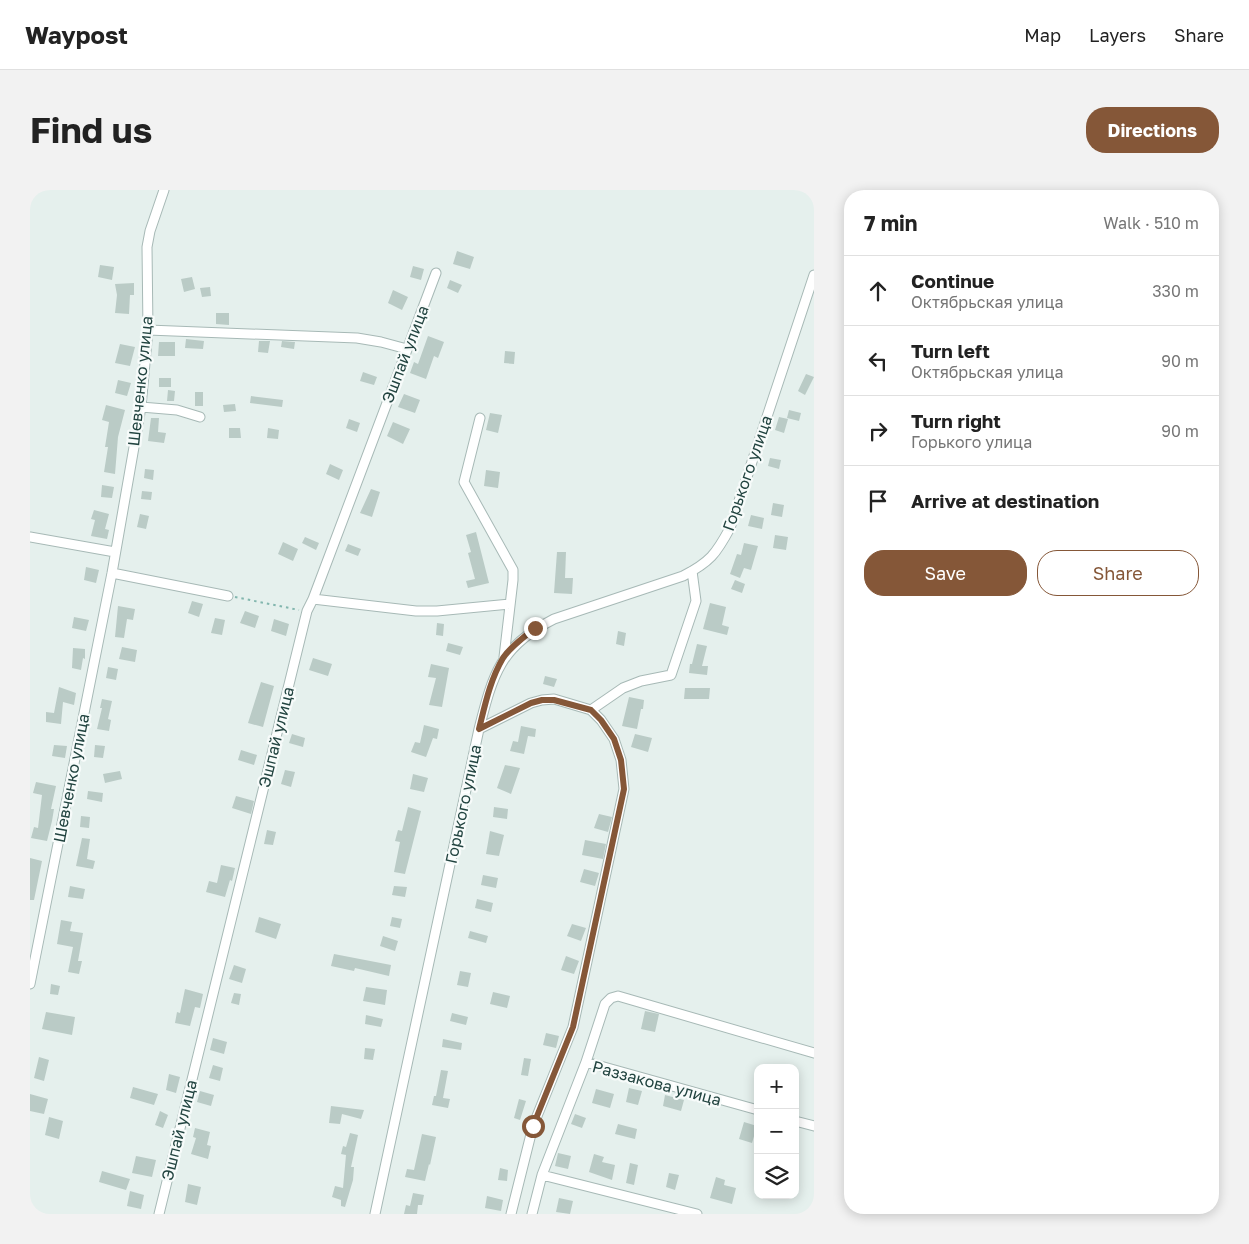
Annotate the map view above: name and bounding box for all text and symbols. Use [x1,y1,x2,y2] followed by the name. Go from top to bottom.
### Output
[25,20,128,49] text: Waypost
[1024,24,1061,46] text: Map
[1089,24,1146,46] text: Layers
[1174,24,1224,46] text: Share
[1086,107,1219,153] button: Directions
[30,109,152,151] text: Find us
[864,210,918,236] text: 7 min
[1103,213,1199,233] text: Walk · 510 m
[911,269,994,292] text: Continue
[864,277,892,305] icon: ahead
[1152,281,1199,301] text: 330 m
[911,292,1064,312] text: Октябрьская улица
[377,302,433,406] street label: Эшпай улица
[123,315,157,447] street label: Шевченко улица
[911,339,990,362] text: Turn left
[864,347,892,375] icon: left
[1161,351,1199,371] text: 90 m
[911,362,1064,382] text: Октябрьская улица
[911,409,1001,432] text: Turn right
[718,412,776,534] street label: Горького улица
[864,417,892,445] icon: right
[1161,421,1199,441] text: 90 m
[911,432,1032,452] text: Горького улица
[864,487,892,515] icon: arrive
[911,489,1099,512] text: Arrive at destination
[864,550,1027,596] button: Save
[1037,550,1199,596] button: Share
[524,617,547,640] route end
[254,685,298,789] street label: Эшпай улица
[49,712,93,844] street label: Шевченко улица
[441,743,485,865] street label: Горького улица
[590,1056,724,1110] street label: Раззакова улица
[754,1064,799,1199] map controls
[754,1064,799,1109] button: +
[157,1078,201,1182] street label: Эшпай улица
[754,1109,799,1154] button: −
[522,1115,545,1138] route start
[754,1154,799,1199] button: layers

